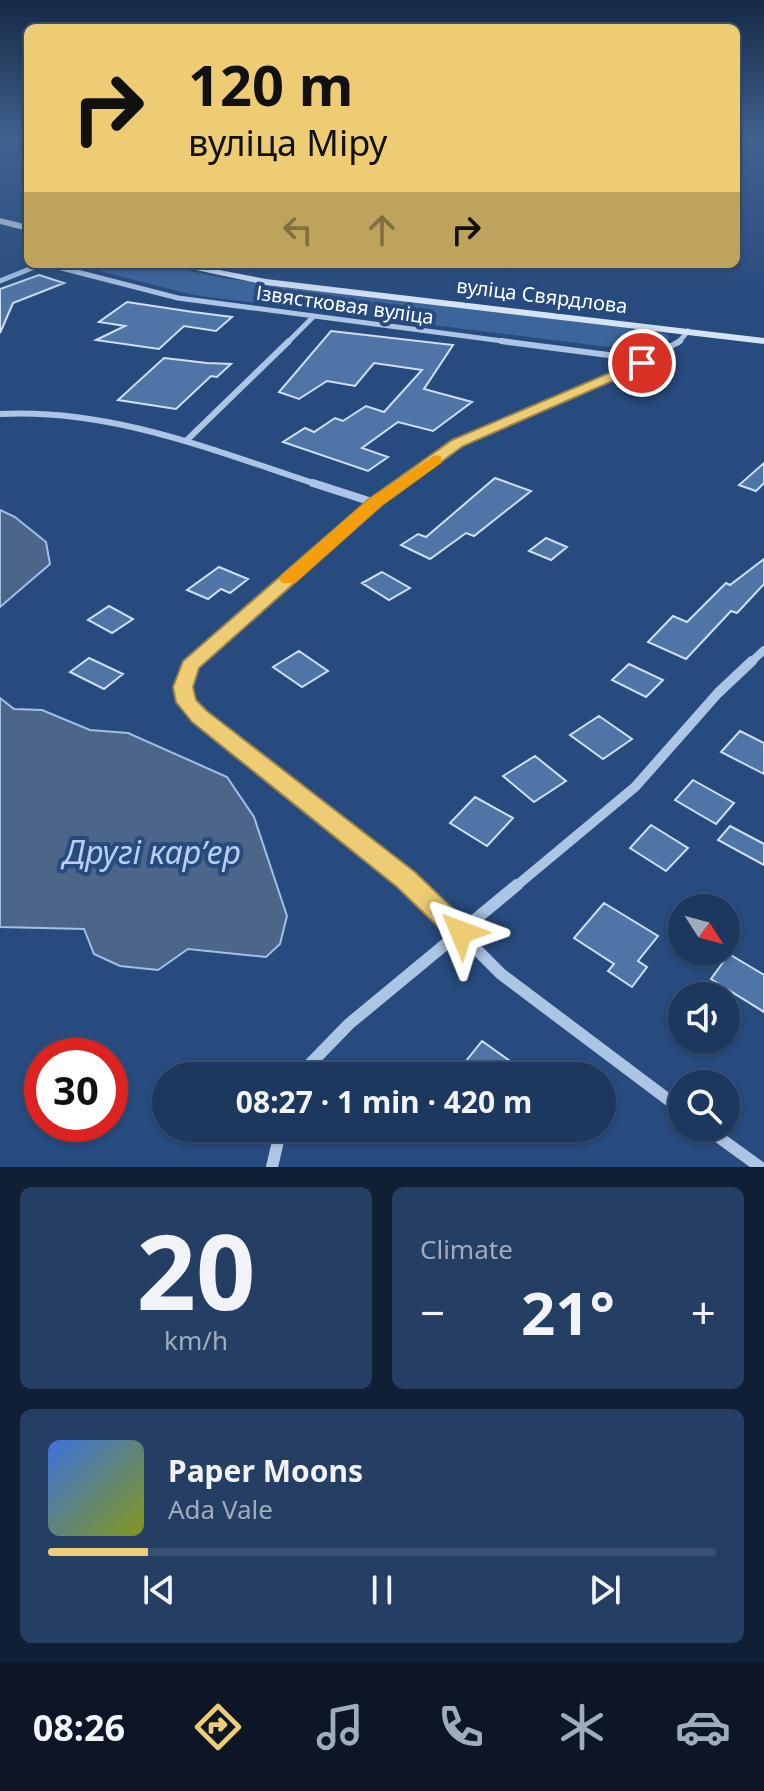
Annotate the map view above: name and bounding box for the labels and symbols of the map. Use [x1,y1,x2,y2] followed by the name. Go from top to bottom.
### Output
[455,272,629,319] street label: вуліца Свярдлова
[254,279,436,330] street label: Ізвястковая вуліца
[608,329,676,397] pin
[60,830,241,873] water label: Другі карʼер
[419,890,503,974] position arrow
[668,894,740,966] north arrow
[24,1038,128,1142] speed limit sign: 30

